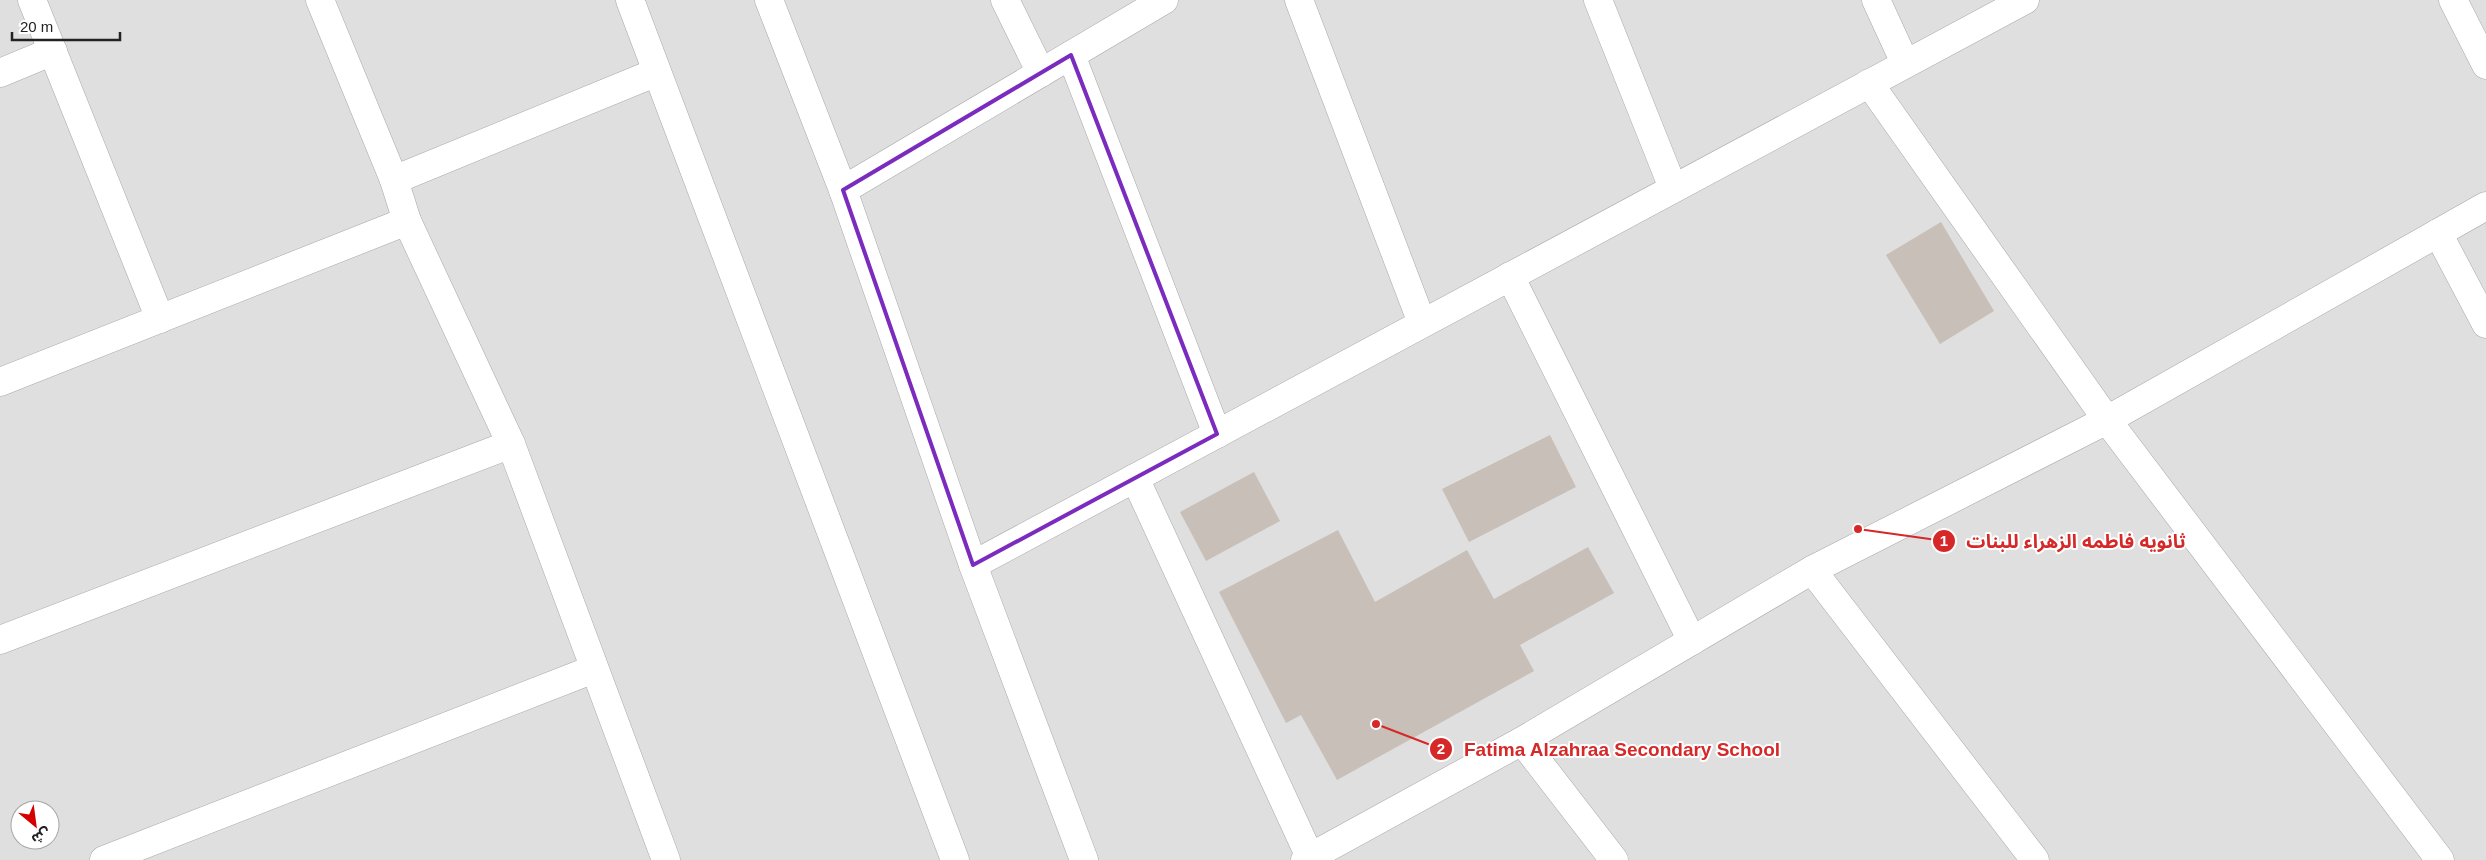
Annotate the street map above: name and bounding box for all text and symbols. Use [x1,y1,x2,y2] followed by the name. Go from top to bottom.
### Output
[12,10,120,42] scale bar
[20,18,53,35] text: 20 m
[1932,524,2196,558] callout: ثانويه فاطمه الزهراء للبنات
[1966,531,2186,553] text: ثانويه فاطمه الزهراء للبنات
[1940,532,1948,549] text: 1
[1428,732,1790,766] callout: Fatima Alzahraa Secondary School
[1464,739,1780,760] text: Fatima Alzahraa Secondary School
[1437,740,1445,757] text: 2
[10,800,60,850] north arrow
[29,825,54,848] text: ش

